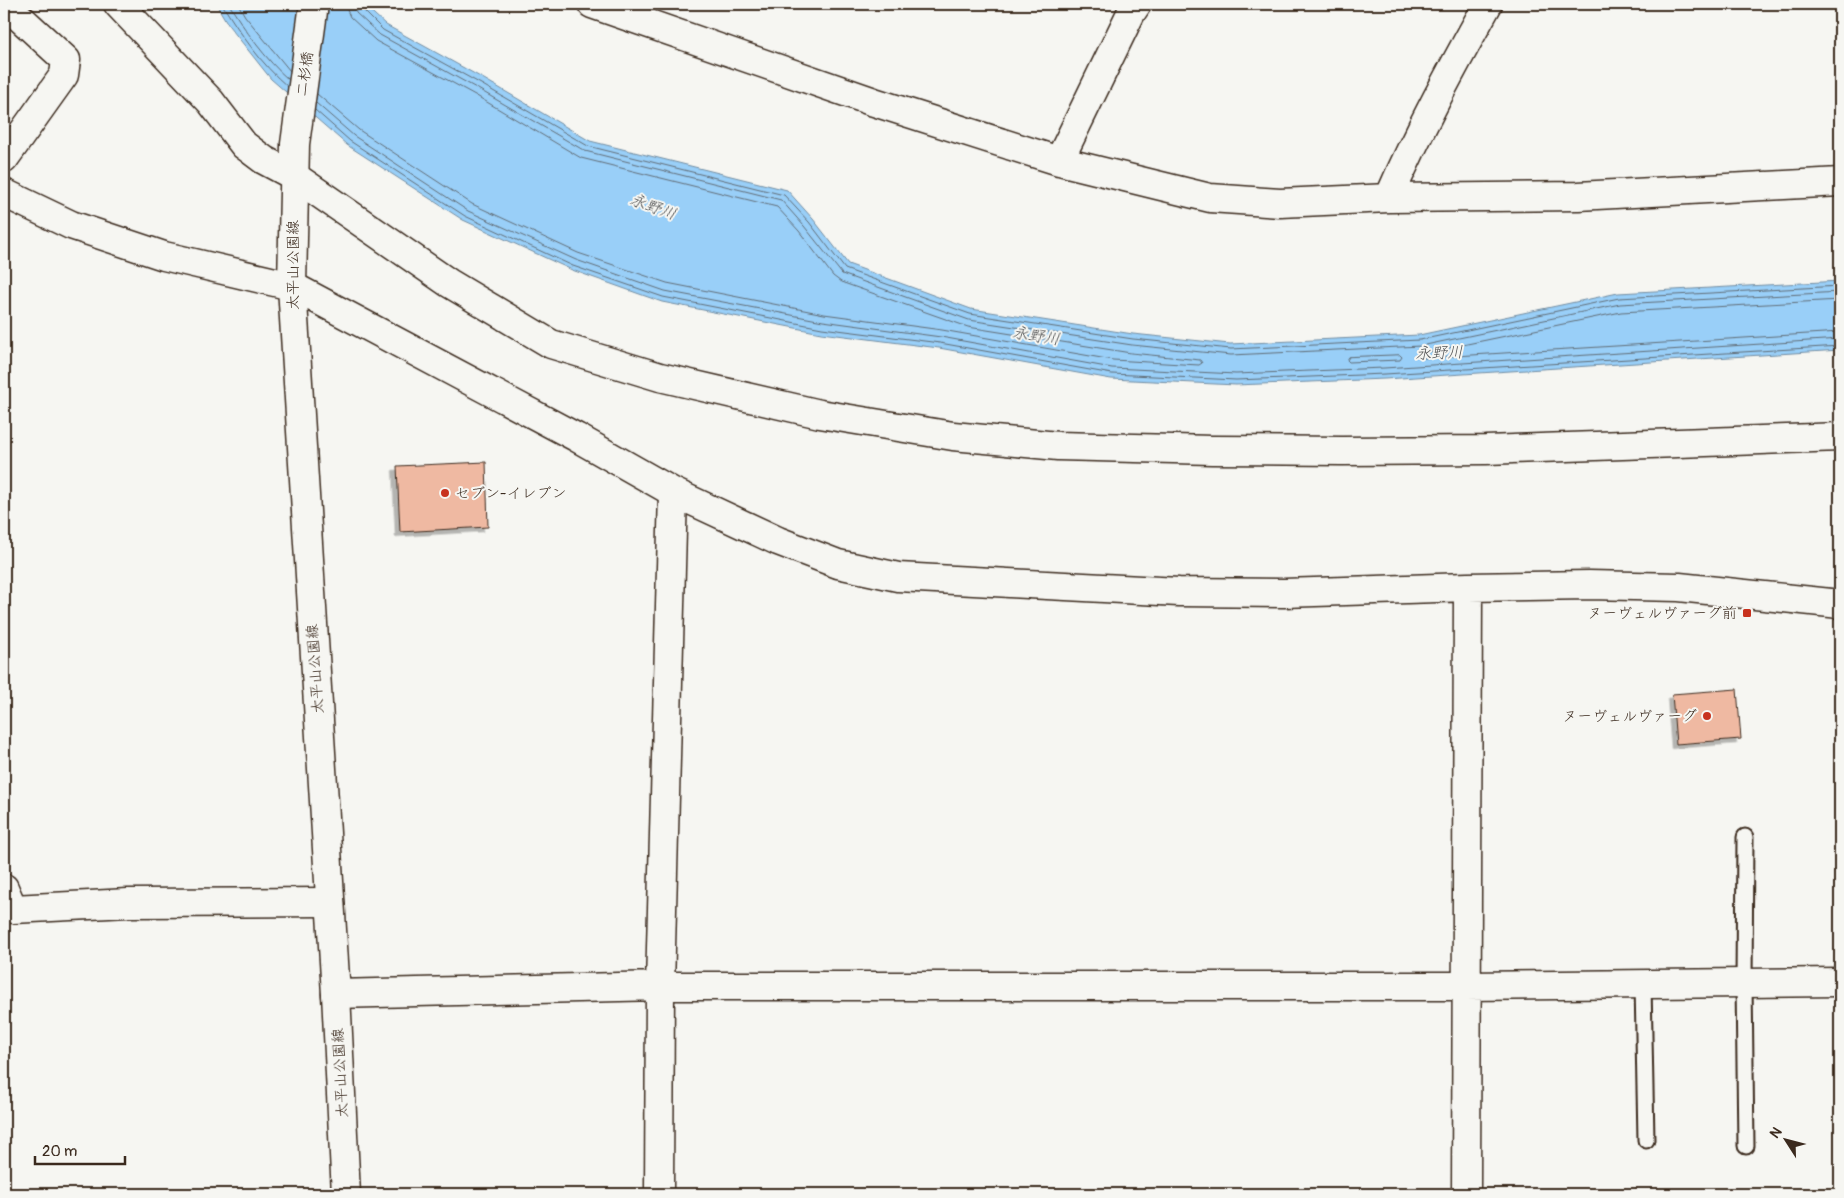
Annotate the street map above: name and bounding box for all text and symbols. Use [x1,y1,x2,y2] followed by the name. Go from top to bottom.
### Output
[292,50,318,98] street label: 二杉橋
[627,189,679,225] water label: 永野川
[284,220,303,310] street label: 太平山公園線
[1011,322,1061,350] water label: 永野川
[1415,342,1463,364] water label: 永野川
[455,484,566,503] place label: セブン-イレブン
[439,487,451,499] marker: セブン-イレブン
[1587,604,1737,623] place label: ヌーヴェルヴァーグ前
[1741,607,1753,619] marker: ヌーヴェルヴァーグ前
[302,623,328,715] street label: 太平山公園線
[1562,707,1697,726] place label: ヌーヴェルヴァーグ
[1701,710,1713,722] marker: ヌーヴェルヴァーグ
[328,1028,352,1118] street label: 太平山公園線
[1762,1116,1812,1166] north arrow
[1766,1124,1786,1141] text: N
[35,1133,125,1165] scale bar
[42,1142,77,1161] text: 20 m

